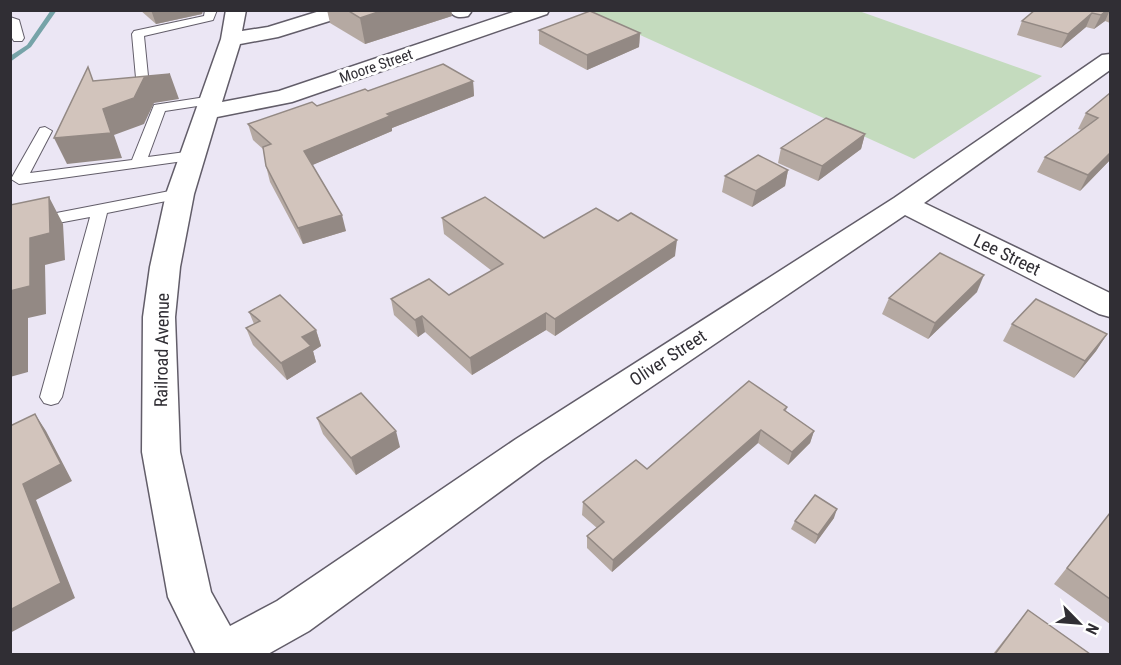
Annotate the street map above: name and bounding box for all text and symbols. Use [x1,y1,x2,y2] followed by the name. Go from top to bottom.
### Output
[337,45,415,87] street label: Moore Street
[970,229,1044,280] street label: Lee Street
[150,293,173,407] street label: Railroad Avenue
[626,325,710,390] street label: Oliver Street
[1049,593,1109,653] north arrow
[1081,621,1103,638] text: N

